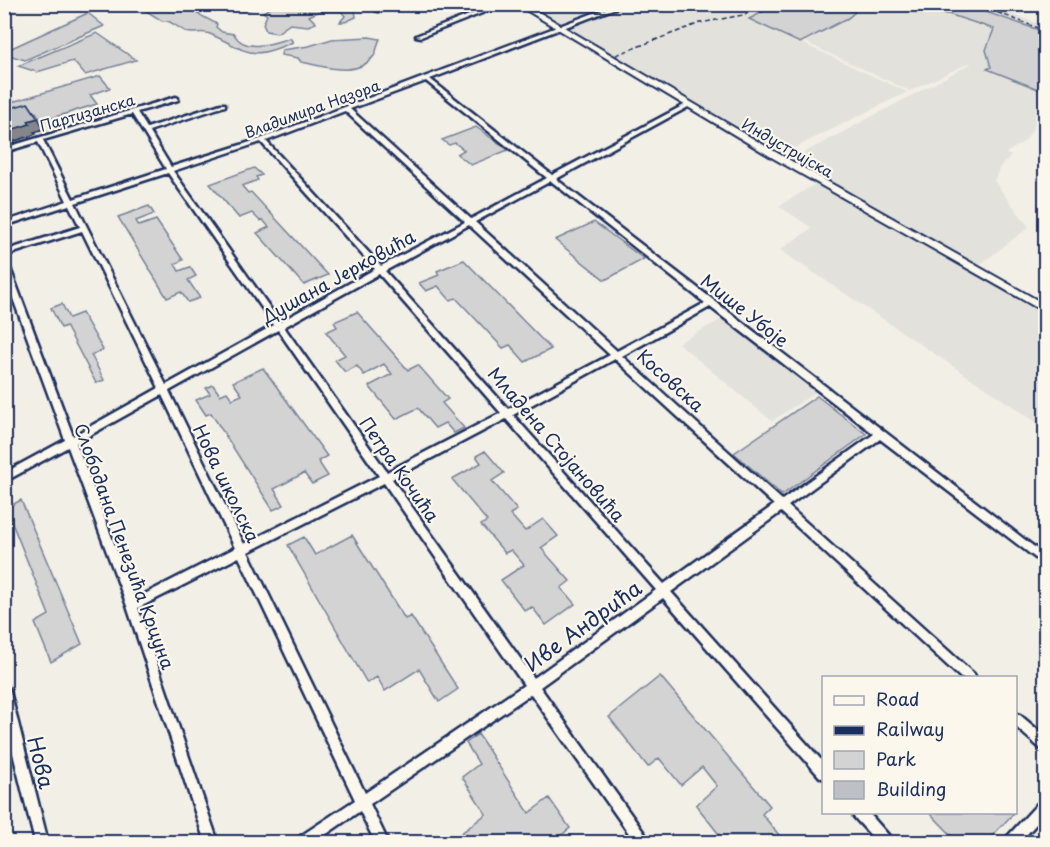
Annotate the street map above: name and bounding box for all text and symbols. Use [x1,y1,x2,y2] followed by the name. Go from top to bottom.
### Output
[241,73,384,143] street label: Владимира Назора
[37,87,138,137] street label: Партизанска
[738,112,838,183] street label: Индустријска
[255,222,420,330] street label: Душана Јерковића
[695,267,795,353] street label: Мише Убоје
[631,342,711,418] street label: Косовска
[482,361,632,528] street label: Младена Стојановића
[354,411,447,528] street label: Петра Кочића
[68,419,182,674] street label: Слободана Пенезића Крцуна
[187,419,268,547] street label: Нова школска
[516,571,648,679] street label: Иве Андрића
[822,676,1017,814] legend
[876,685,920,712] text: Road
[876,715,944,742] text: Railway
[20,732,64,792] street label: Нова
[876,745,916,772] text: Park
[876,775,946,802] text: Building

